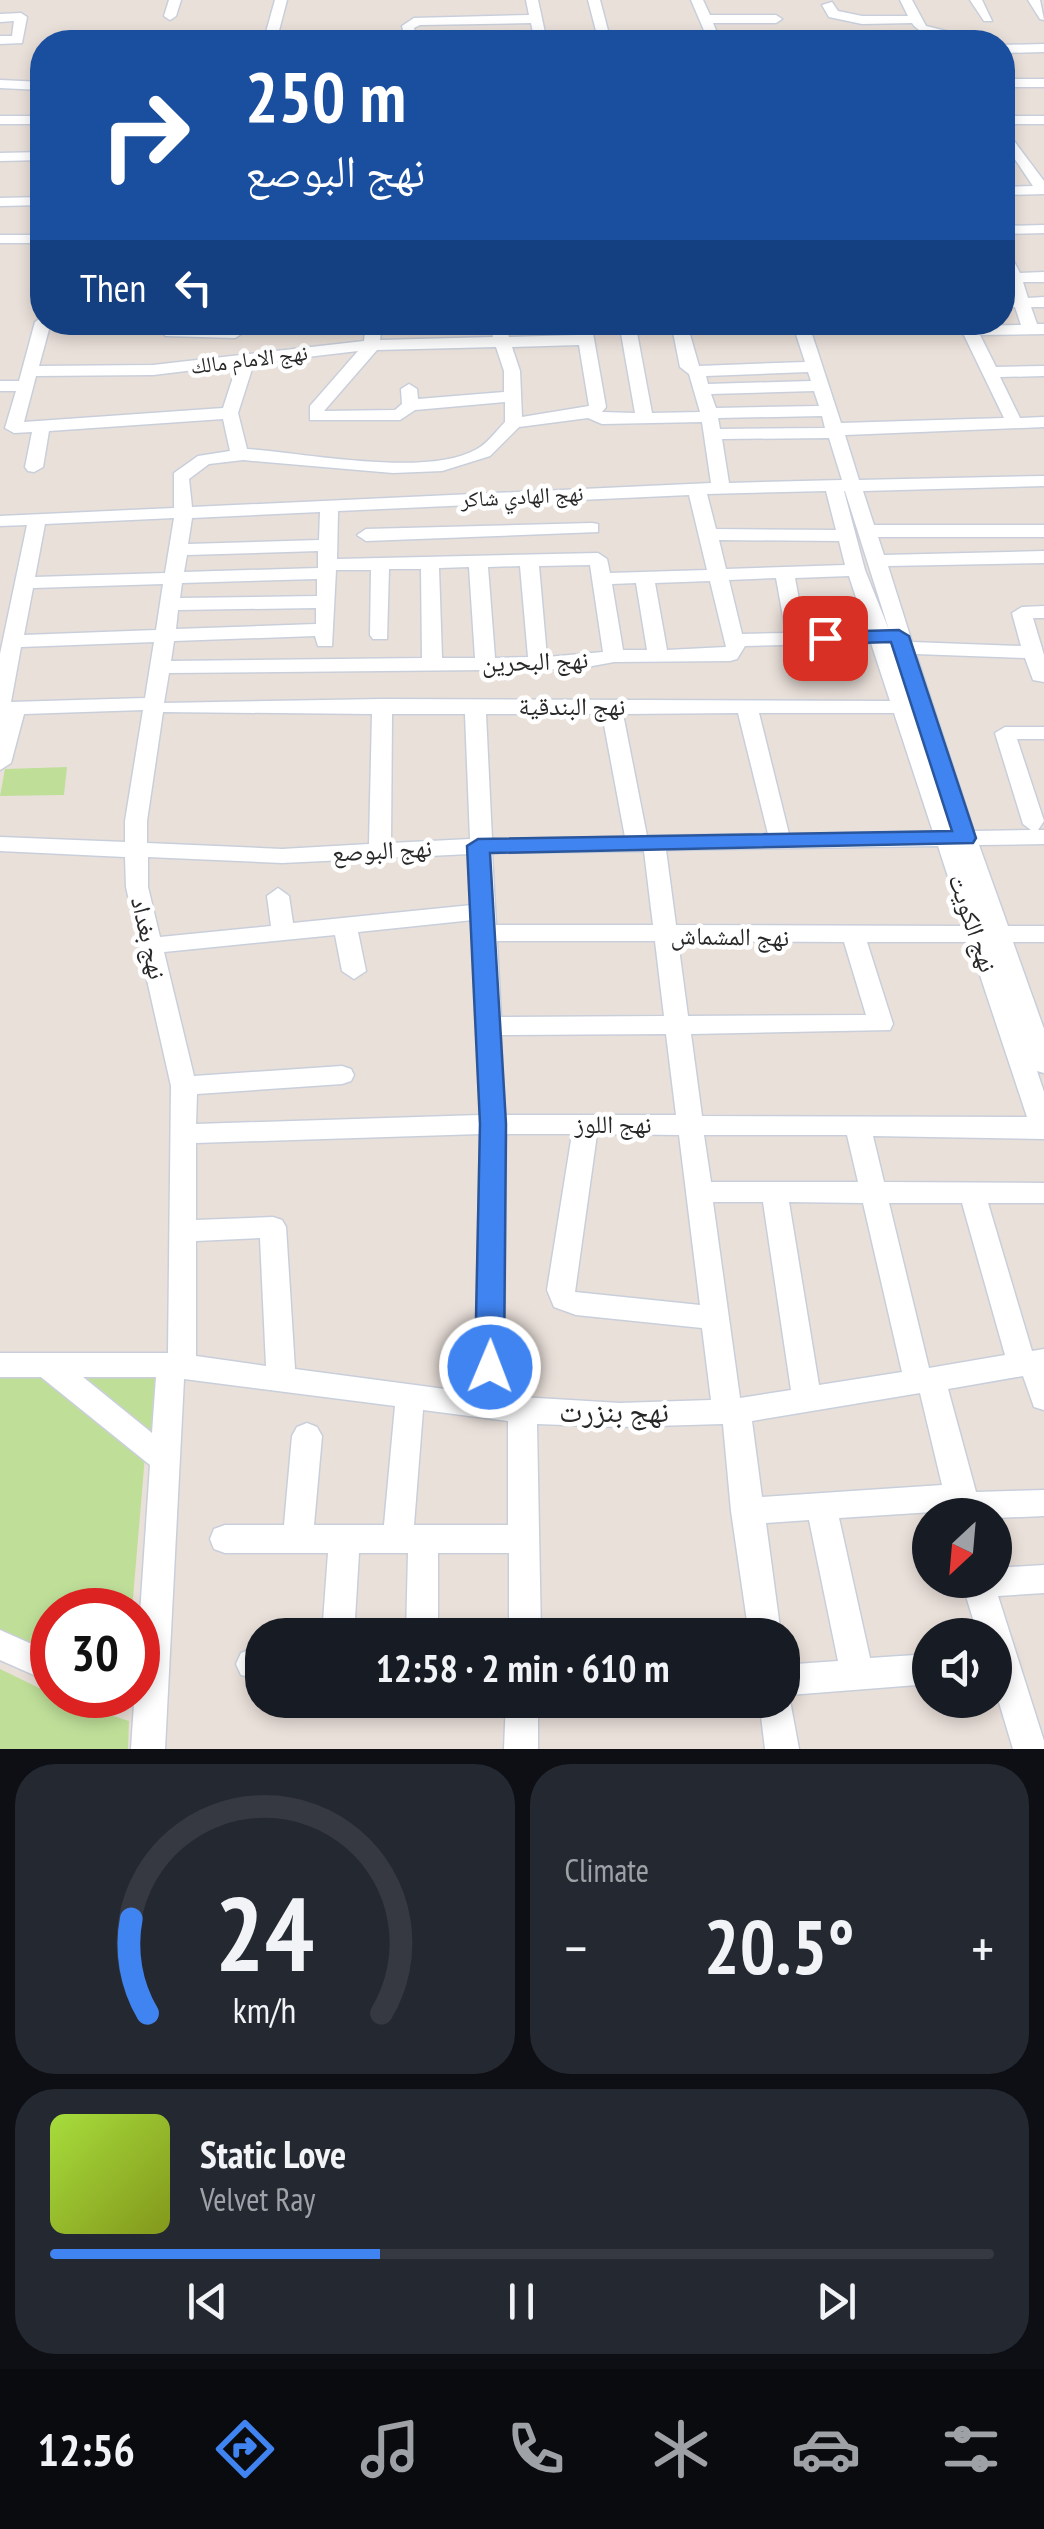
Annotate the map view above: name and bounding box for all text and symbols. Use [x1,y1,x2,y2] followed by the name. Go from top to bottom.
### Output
[245,51,406,141] text: 250 m
[80,70,210,200] icon: right
[245,141,425,199] text: نهج البوصع
[166,260,221,315] icon: left
[80,263,146,312] text: Then
[189,338,309,381] street label: نهج الامام مالك
[459,479,584,517] street label: نهج الهادي شاكر
[783,596,868,681] pin
[798,611,853,666] icon: arrive
[481,643,589,679] street label: نهج البحرين
[519,690,625,722] street label: نهج البندقية
[331,831,433,869] street label: نهج البوصع
[941,870,1005,976] street label: نهج الكويت
[124,894,174,982] street label: نهج بغداد
[670,919,790,953] street label: نهج المشماش
[573,1108,652,1140] street label: نهج اللوز
[438,1315,542,1419] position arrow
[559,1391,669,1431] street label: نهج بنزرت
[912,1498,1012,1598] north arrow
[912,1498,1012,1718] map controls
[30,1588,160,1718] speed limit sign: 30
[912,1618,1012,1718] button: sound
[376,1643,669,1692] text: 12:58 · 2 min · 610 m
[565,1849,649,1891] text: Climate
[215,1865,314,2000] text: 24
[704,1898,855,1995] text: 20.5°
[565,1912,587,1983] text: −
[971,1912,994,1983] text: +
[233,1987,296,2033] text: km/h
[200,2129,346,2178] text: Static Love
[200,2178,315,2220] text: Velvet Ray
[180,2274,235,2329] icon: previous
[494,2274,549,2329] icon: pause
[809,2274,864,2329] icon: next
[210,2414,280,2484] icon: directions
[355,2414,425,2484] icon: music
[501,2414,571,2484] icon: phone
[646,2414,716,2484] icon: climate
[791,2414,861,2484] icon: car
[936,2414,1006,2484] icon: filters
[38,2420,135,2478] text: 12:56

